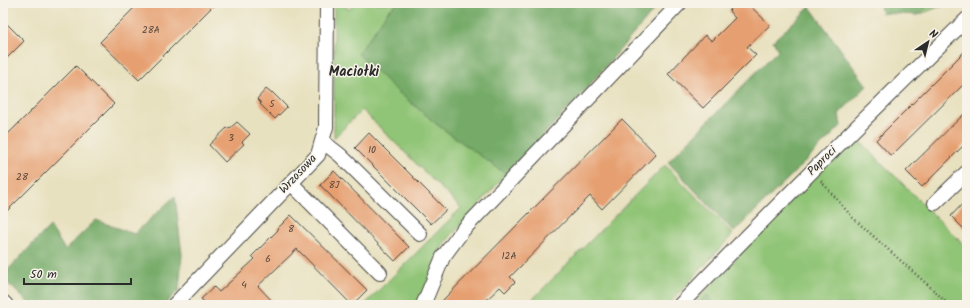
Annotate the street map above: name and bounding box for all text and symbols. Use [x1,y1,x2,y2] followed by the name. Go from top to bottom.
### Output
[142,22,160,38] house number: 28A
[908,22,948,62] north arrow
[925,25,941,44] text: N
[329,61,380,83] district label: Maciołki
[269,96,275,112] house number: 5
[228,130,234,146] house number: 3
[803,141,842,180] street label: Paproci
[368,142,376,158] house number: 10
[275,150,322,198] street label: Wrzosowa
[16,169,29,185] house number: 28
[329,177,340,193] house number: 8J
[288,221,295,237] house number: 8
[501,248,517,264] house number: 12A
[265,251,271,267] house number: 6
[24,260,131,286] scale bar
[30,265,57,284] text: 50 m
[241,277,247,293] house number: 4

